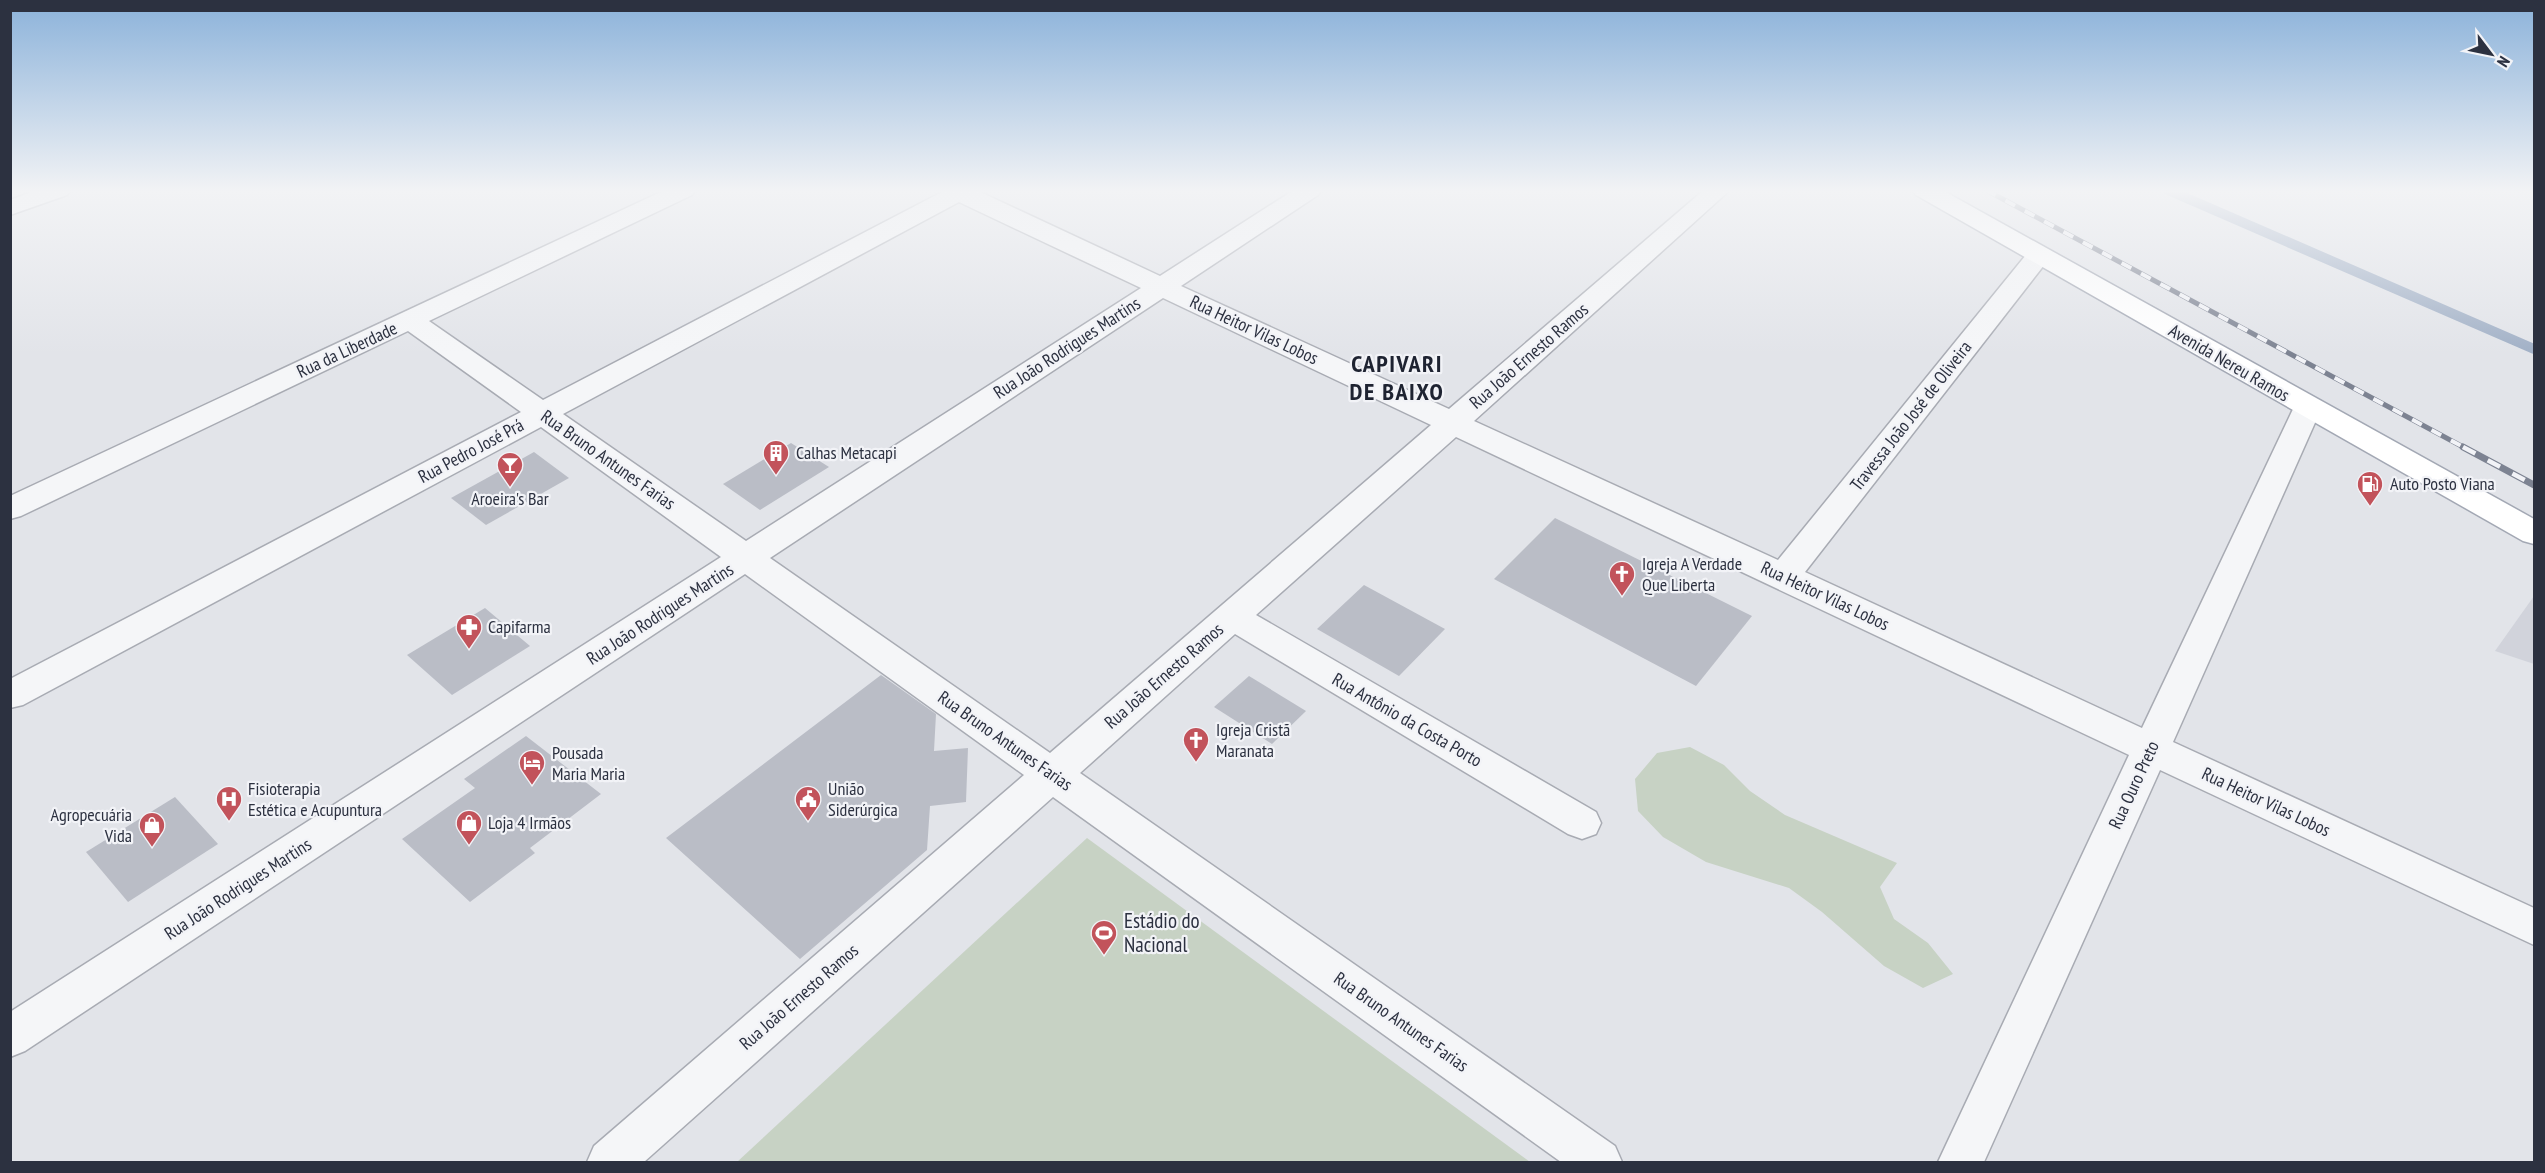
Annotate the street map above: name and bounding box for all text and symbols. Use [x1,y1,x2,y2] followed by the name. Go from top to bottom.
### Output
[2461,24,2521,84] north arrow
[2493,53,2514,71] text: N
[1186,290,1322,369] street label: Rua Heitor Vilas Lobos
[989,292,1144,404] street label: Rua João Rodrigues Martins
[1464,298,1593,414] street label: Rua João Ernesto Ramos
[293,316,401,383] street label: Rua da Liberdade
[2165,319,2294,406] street label: Avenida Nereu Ramos
[1845,336,1976,495] street label: Travessa João José de Oliveira
[1350,348,1444,407] district label: CAPIVARI DE BAIXO
[537,405,680,515] street label: Rua Bruno Antunes Farias
[414,413,527,488] street label: Rua Pedro José Prá
[761,438,791,476] building icon: Calhas Metacapi
[796,441,897,464] place label: Calhas Metacapi
[495,450,525,488] bar icon: Aroeira's Bar
[2355,469,2385,507] fuel station icon: Auto Posto Viana
[2390,472,2495,495] place label: Auto Posto Viana
[471,487,549,510] place label: Aroeira's Bar
[1642,552,1742,596] place label: Igreja A Verdade Que Liberta
[1757,556,1893,635] street label: Rua Heitor Vilas Lobos
[582,558,737,670] street label: Rua João Rodrigues Martins
[1607,559,1637,597] church icon: Igreja A Verdade Que Liberta
[454,612,484,650] pharmacy icon: Capifarma
[488,615,551,638] place label: Capifarma
[1099,618,1228,734] street label: Rua João Ernesto Ramos
[1328,667,1486,772] street label: Rua Antônio da Costa Porto
[934,686,1077,796] street label: Rua Bruno Antunes Farias
[1216,718,1290,762] place label: Igreja Cristã Maranata
[1181,725,1211,763] church icon: Igreja Cristã Maranata
[2103,737,2164,832] street label: Rua Ouro Preto
[552,741,625,785] place label: Pousada Maria Maria
[517,748,547,786] hotel icon: Pousada Maria Maria
[2198,762,2334,841] street label: Rua Heitor Vilas Lobos
[248,777,382,821] place label: Fisioterapia Estética e Acupuntura
[828,777,898,821] place label: União Siderúrgica
[214,784,244,822] hospital icon: Fisioterapia Estética e Acupuntura
[793,784,823,822] public building icon: União Siderúrgica
[51,803,132,847] place label: Agropecuária Vida
[454,808,484,846] shop icon: Loja 4 Irmãos
[137,810,167,848] shop icon: Agropecuária Vida
[488,811,571,834] place label: Loja 4 Irmãos
[160,833,315,945] street label: Rua João Rodrigues Martins
[1124,907,1200,958] place label: Estádio do Nacional
[1089,918,1119,956] sports icon: Estádio do Nacional
[734,939,863,1055] street label: Rua João Ernesto Ramos
[1330,967,1473,1077] street label: Rua Bruno Antunes Farias

